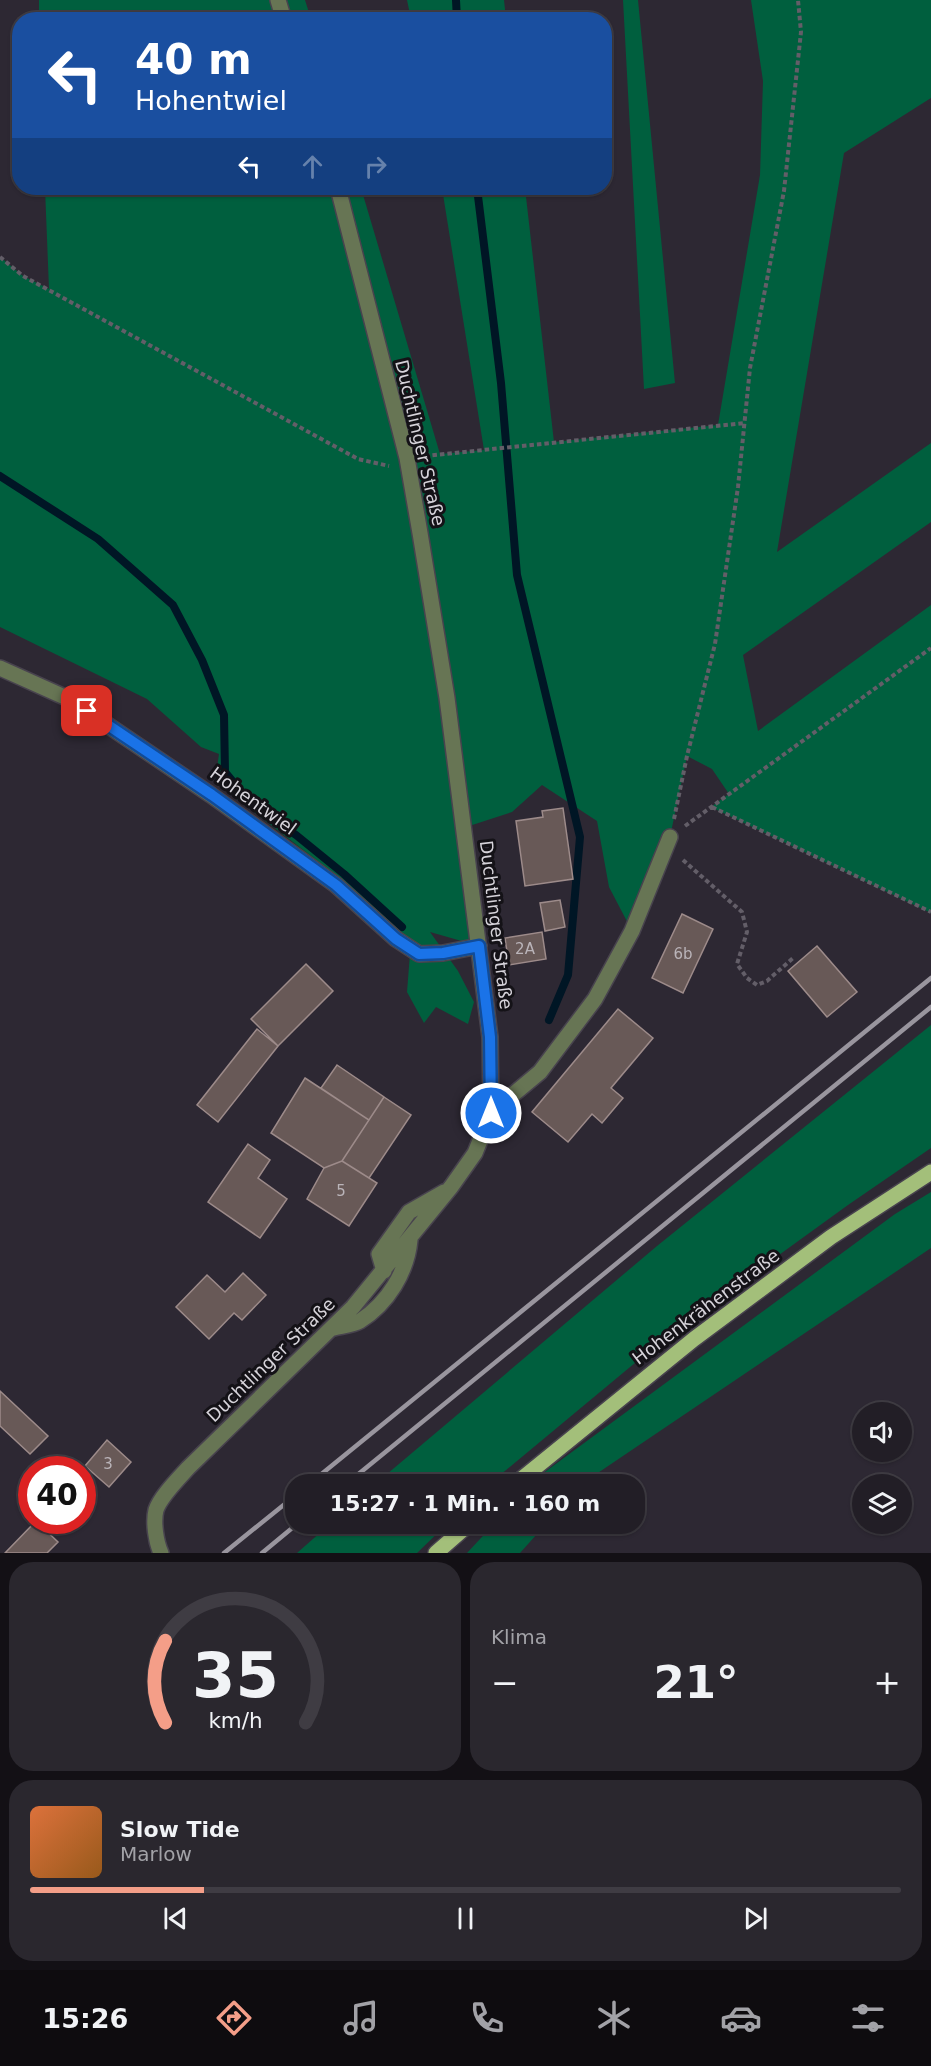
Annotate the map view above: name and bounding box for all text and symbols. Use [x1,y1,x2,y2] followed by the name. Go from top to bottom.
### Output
[135,35,252,84] text: 40 m
[36,36,114,114] icon: left
[135,85,287,116] text: Hohentwiel
[233,150,266,183] icon: left
[296,150,329,183] icon: ahead
[359,150,392,183] icon: right
[391,358,450,528] street label: Duchtlinger Straße
[61,685,112,736] pin
[70,694,103,727] icon: arrive
[206,762,300,839] street label: Hohentwiel
[476,839,517,1011] street label: Duchtlinger Straße
[515,940,536,958] house number: 2A
[673,945,693,963] house number: 6b
[459,1081,523,1145] position arrow
[336,1182,346,1200] house number: 5
[628,1245,783,1369] street label: Hohenkrähenstraße
[202,1293,339,1426] street label: Duchtlinger Straße
[852,1402,912,1534] map controls
[852,1402,912,1462] button: sound
[103,1455,113,1473] house number: 3
[18,1456,96,1534] speed limit sign: 40
[852,1474,912,1534] button: layers
[330,1491,600,1516] text: 15:27 · 1 Min. · 160 m
[491,1625,547,1649] text: Klima
[192,1639,278,1712] text: 35
[653,1656,739,1709] text: 21°
[491,1663,519,1702] text: −
[873,1663,901,1702] text: +
[208,1709,262,1734] text: km/h
[120,1817,240,1842] text: Slow Tide
[120,1842,192,1866] text: Marlow
[159,1902,192,1935] icon: previous
[449,1902,482,1935] icon: pause
[739,1902,772,1935] icon: next
[213,1997,255,2039] icon: directions
[340,1997,382,2039] icon: music
[466,1997,508,2039] icon: phone
[593,1997,635,2039] icon: climate
[720,1997,762,2039] icon: car
[847,1997,889,2039] icon: filters
[42,2003,128,2034] text: 15:26

